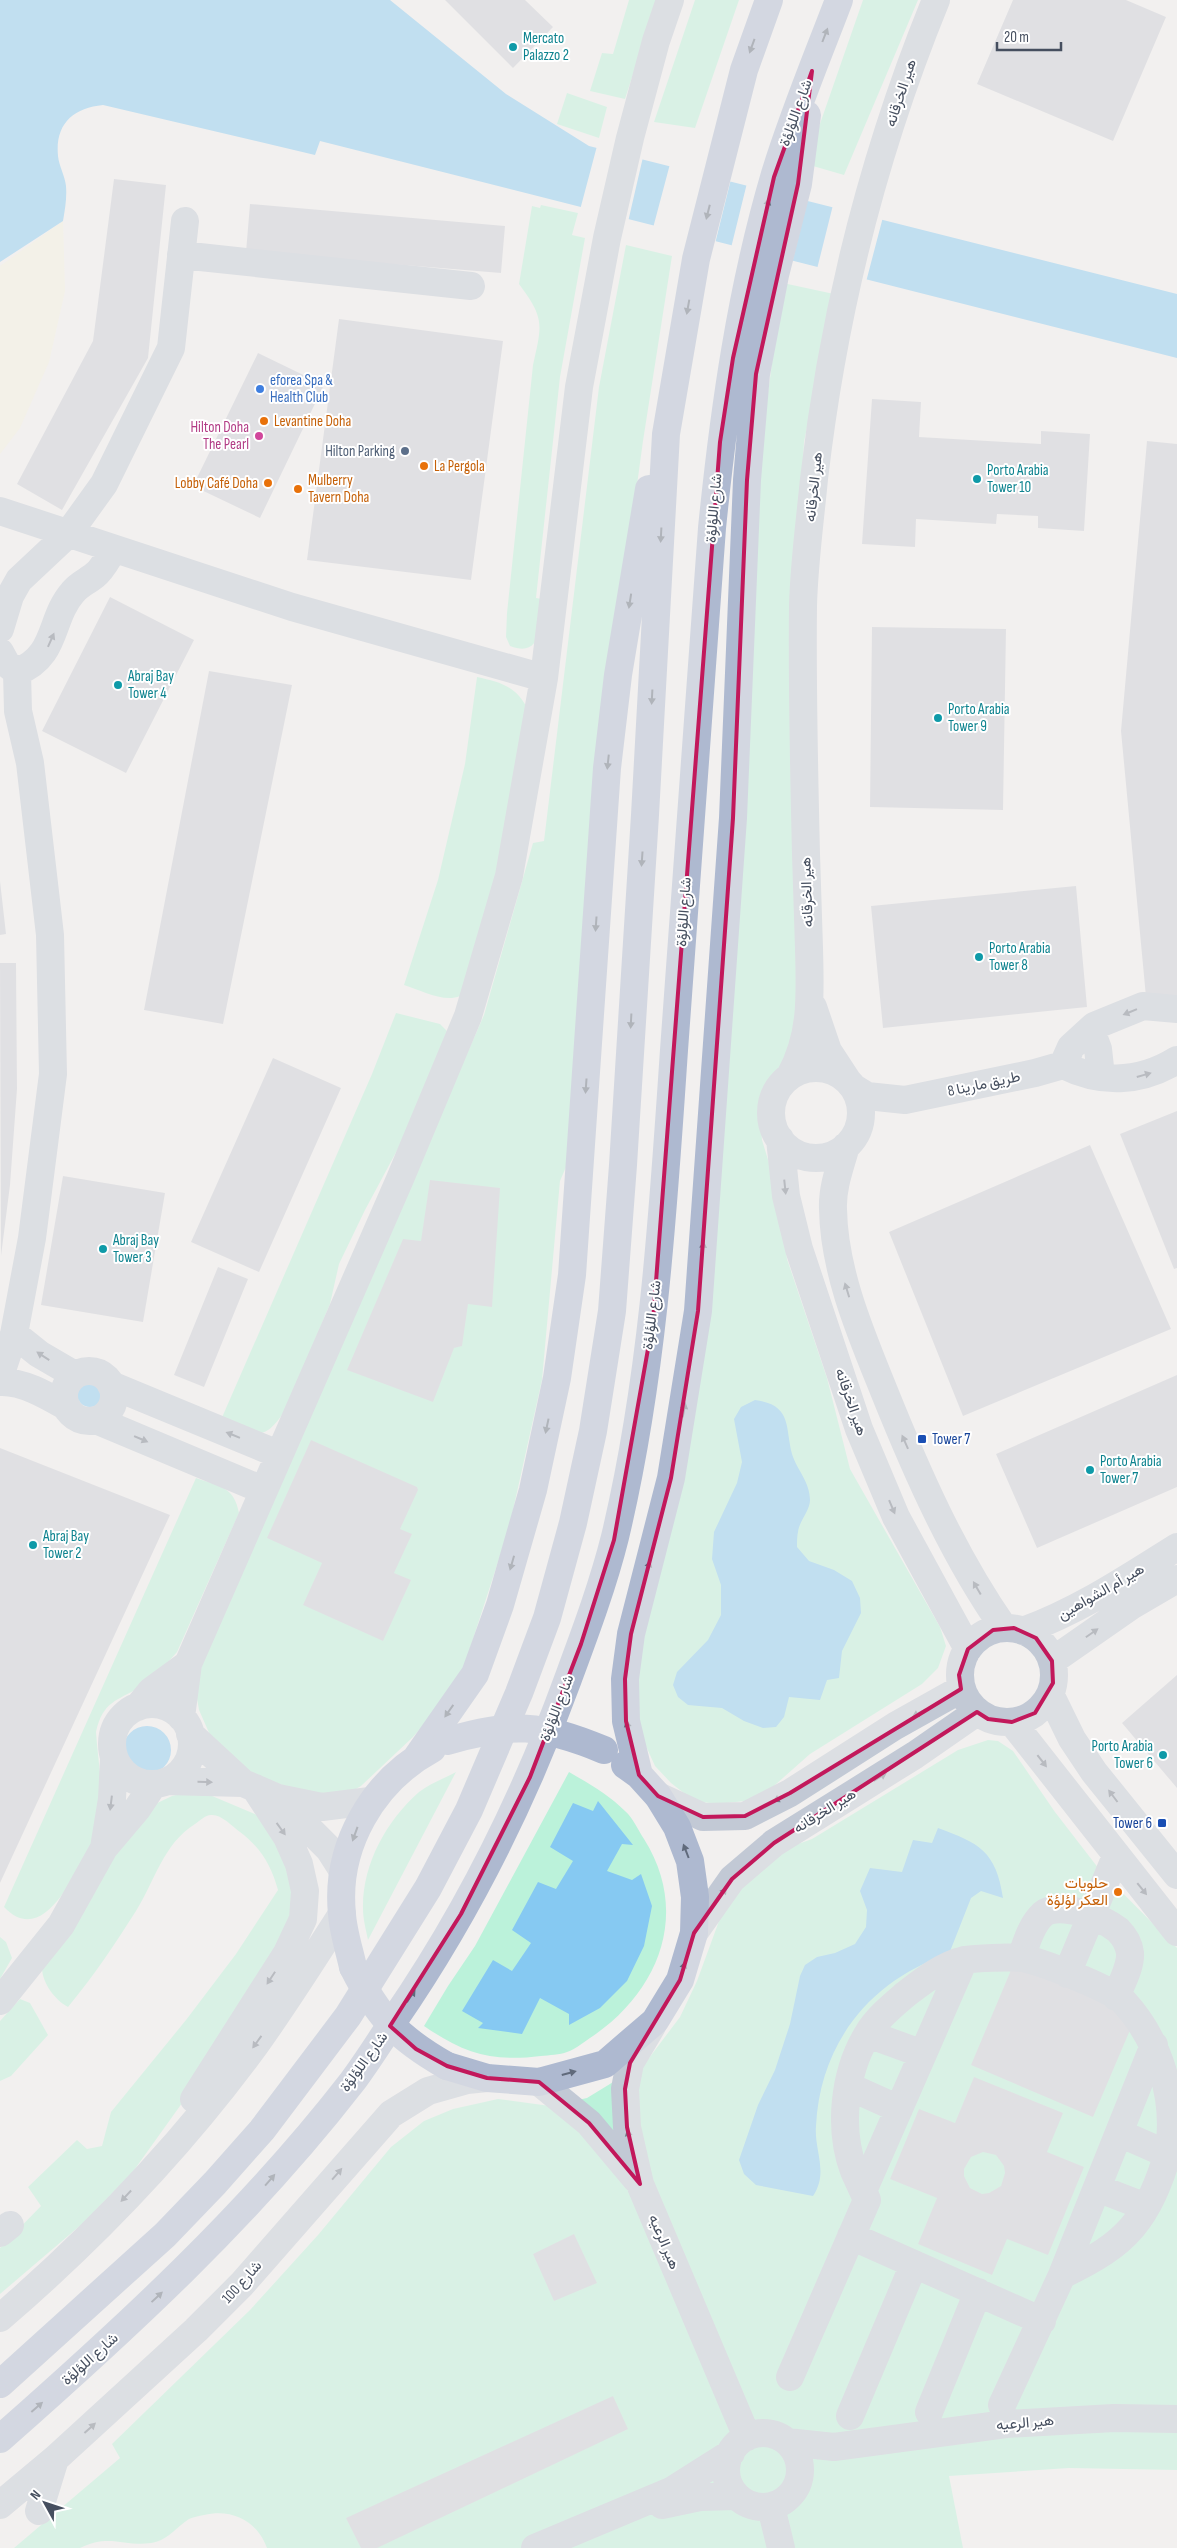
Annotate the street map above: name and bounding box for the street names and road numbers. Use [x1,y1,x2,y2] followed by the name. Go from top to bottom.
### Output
[881,57,921,129] street label: هير الخرقانه
[775,77,818,149] street label: شارع اللؤلؤة
[801,451,827,523] street label: هير الخرقانه
[701,472,728,544] street label: شارع اللؤلؤة
[796,857,818,927] street label: هير الخرقانه
[672,876,697,948] street label: شارع اللؤلؤة
[946,1067,1022,1101] street label: طريق مارينا 8
[638,1279,667,1351] street label: شارع اللؤلؤة
[831,1366,871,1438] street label: هير الخرقانه
[1054,1559,1148,1625] street label: هير أم الشواهين
[536,1672,579,1744] street label: شارع اللؤلؤة
[790,1784,860,1838] street label: هير الخرقانه
[336,2028,393,2096] street label: شارع اللؤلؤة
[644,2212,684,2272] street label: هير الرعيه
[218,2256,267,2308] street label: شارع 100
[58,2328,123,2390] street label: شارع اللؤلؤة
[995,2411,1055,2435] street label: هير الرعيه

